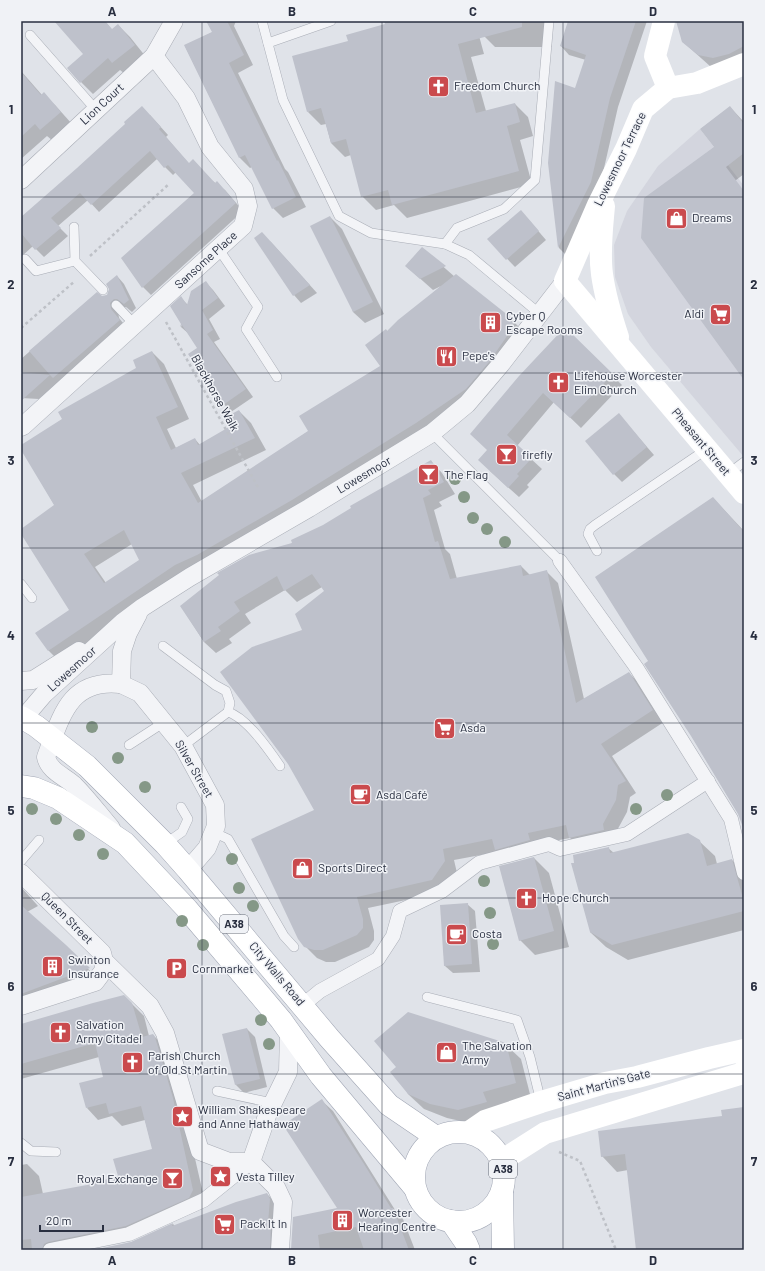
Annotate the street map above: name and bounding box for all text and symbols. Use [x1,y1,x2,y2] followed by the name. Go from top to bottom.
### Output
[108,3,117,19] text: A
[288,3,296,19] text: B
[469,3,477,19] text: C
[649,3,657,19] text: D
[425,73,451,99] church icon: Freedom Church
[454,78,540,92] place label: Freedom Church
[77,80,126,127] street label: Lion Court
[9,101,13,117] text: 1
[752,101,756,117] text: 1
[590,109,648,208] street label: Lowesmoor Terrace
[663,205,689,231] shop icon: Dreams
[692,210,732,224] place label: Dreams
[171,228,239,291] street label: Sansome Place
[7,276,15,292] text: 2
[750,276,758,292] text: 2
[707,301,733,327] supermarket icon: Aldi
[684,306,704,320] place label: Aldi
[506,308,583,336] place label: Cyber Q Escape Rooms
[478,310,504,336] building icon: Cyber Q Escape Rooms
[433,343,459,369] restaurant icon: Pepe's
[462,348,495,362] place label: Pepe's
[189,352,243,433] street label: Blackhorse Walk
[574,368,683,396] place label: Lifehouse Worcester Elim Church
[546,370,572,396] church icon: Lifehouse Worcester Elim Church
[669,405,734,478] street label: Pheasant Street
[493,442,519,468] bar icon: firefly
[522,447,553,461] place label: firefly
[7,452,15,468] text: 3
[334,452,394,496] street label: Lowesmoor
[750,452,758,468] text: 3
[415,462,441,488] bar icon: The Flag
[444,467,488,481] place label: The Flag
[7,627,15,643] text: 4
[750,627,758,643] text: 4
[44,642,99,694] street label: Lowesmoor
[431,715,457,741] supermarket icon: Asda
[460,720,486,734] place label: Asda
[173,737,217,800] street label: Silver Street
[348,782,374,808] cafe icon: Asda Café
[376,787,428,801] place label: Asda Café
[7,802,15,818] text: 5
[750,802,758,818] text: 5
[290,855,316,881] shop icon: Sports Direct
[318,860,387,874] place label: Sports Direct
[514,885,540,911] church icon: Hope Church
[39,888,97,946] street label: Queen Street
[542,890,609,904] place label: Hope Church
[220,915,248,933] road number: A38
[443,921,469,947] cafe icon: Costa
[472,926,502,940] place label: Costa
[247,939,309,1008] street label: City Walls Road
[68,952,119,980] place label: Swinton Insurance
[40,954,66,980] building icon: Swinton Insurance
[163,956,189,982] parking icon: Cornmarket
[192,961,254,975] place label: Cornmarket
[8,978,15,994] text: 6
[751,978,758,994] text: 6
[76,1017,142,1045] place label: Salvation Army Citadel
[48,1019,74,1045] church icon: Salvation Army Citadel
[462,1038,532,1066] place label: The Salvation Army
[433,1040,459,1066] shop icon: The Salvation Army
[148,1048,227,1076] place label: Parish Church of Old St Martin
[119,1050,145,1076] church icon: Parish Church of Old St Martin
[556,1065,652,1103] street label: Saint Martin's Gate
[198,1102,306,1130] place label: William Shakespeare and Anne Hathaway
[170,1104,196,1130] place icon: William Shakespeare and Anne Hathaway
[8,1153,15,1169] text: 7
[751,1153,758,1169] text: 7
[489,1160,517,1178] road number: A38
[208,1164,234,1190] place icon: Vesta Tilley
[160,1166,186,1192] bar icon: Royal Exchange
[236,1169,295,1183] place label: Vesta Tilley
[77,1171,158,1185] place label: Royal Exchange
[358,1205,436,1233] place label: Worcester Hearing Centre
[40,1207,103,1233] scale bar
[329,1207,355,1233] building icon: Worcester Hearing Centre
[212,1211,238,1237] supermarket icon: Pack It In
[46,1213,72,1227] text: 20 m
[240,1216,287,1230] place label: Pack It In
[108,1252,117,1268] text: A
[288,1252,296,1268] text: B
[469,1252,477,1268] text: C
[649,1252,657,1268] text: D

